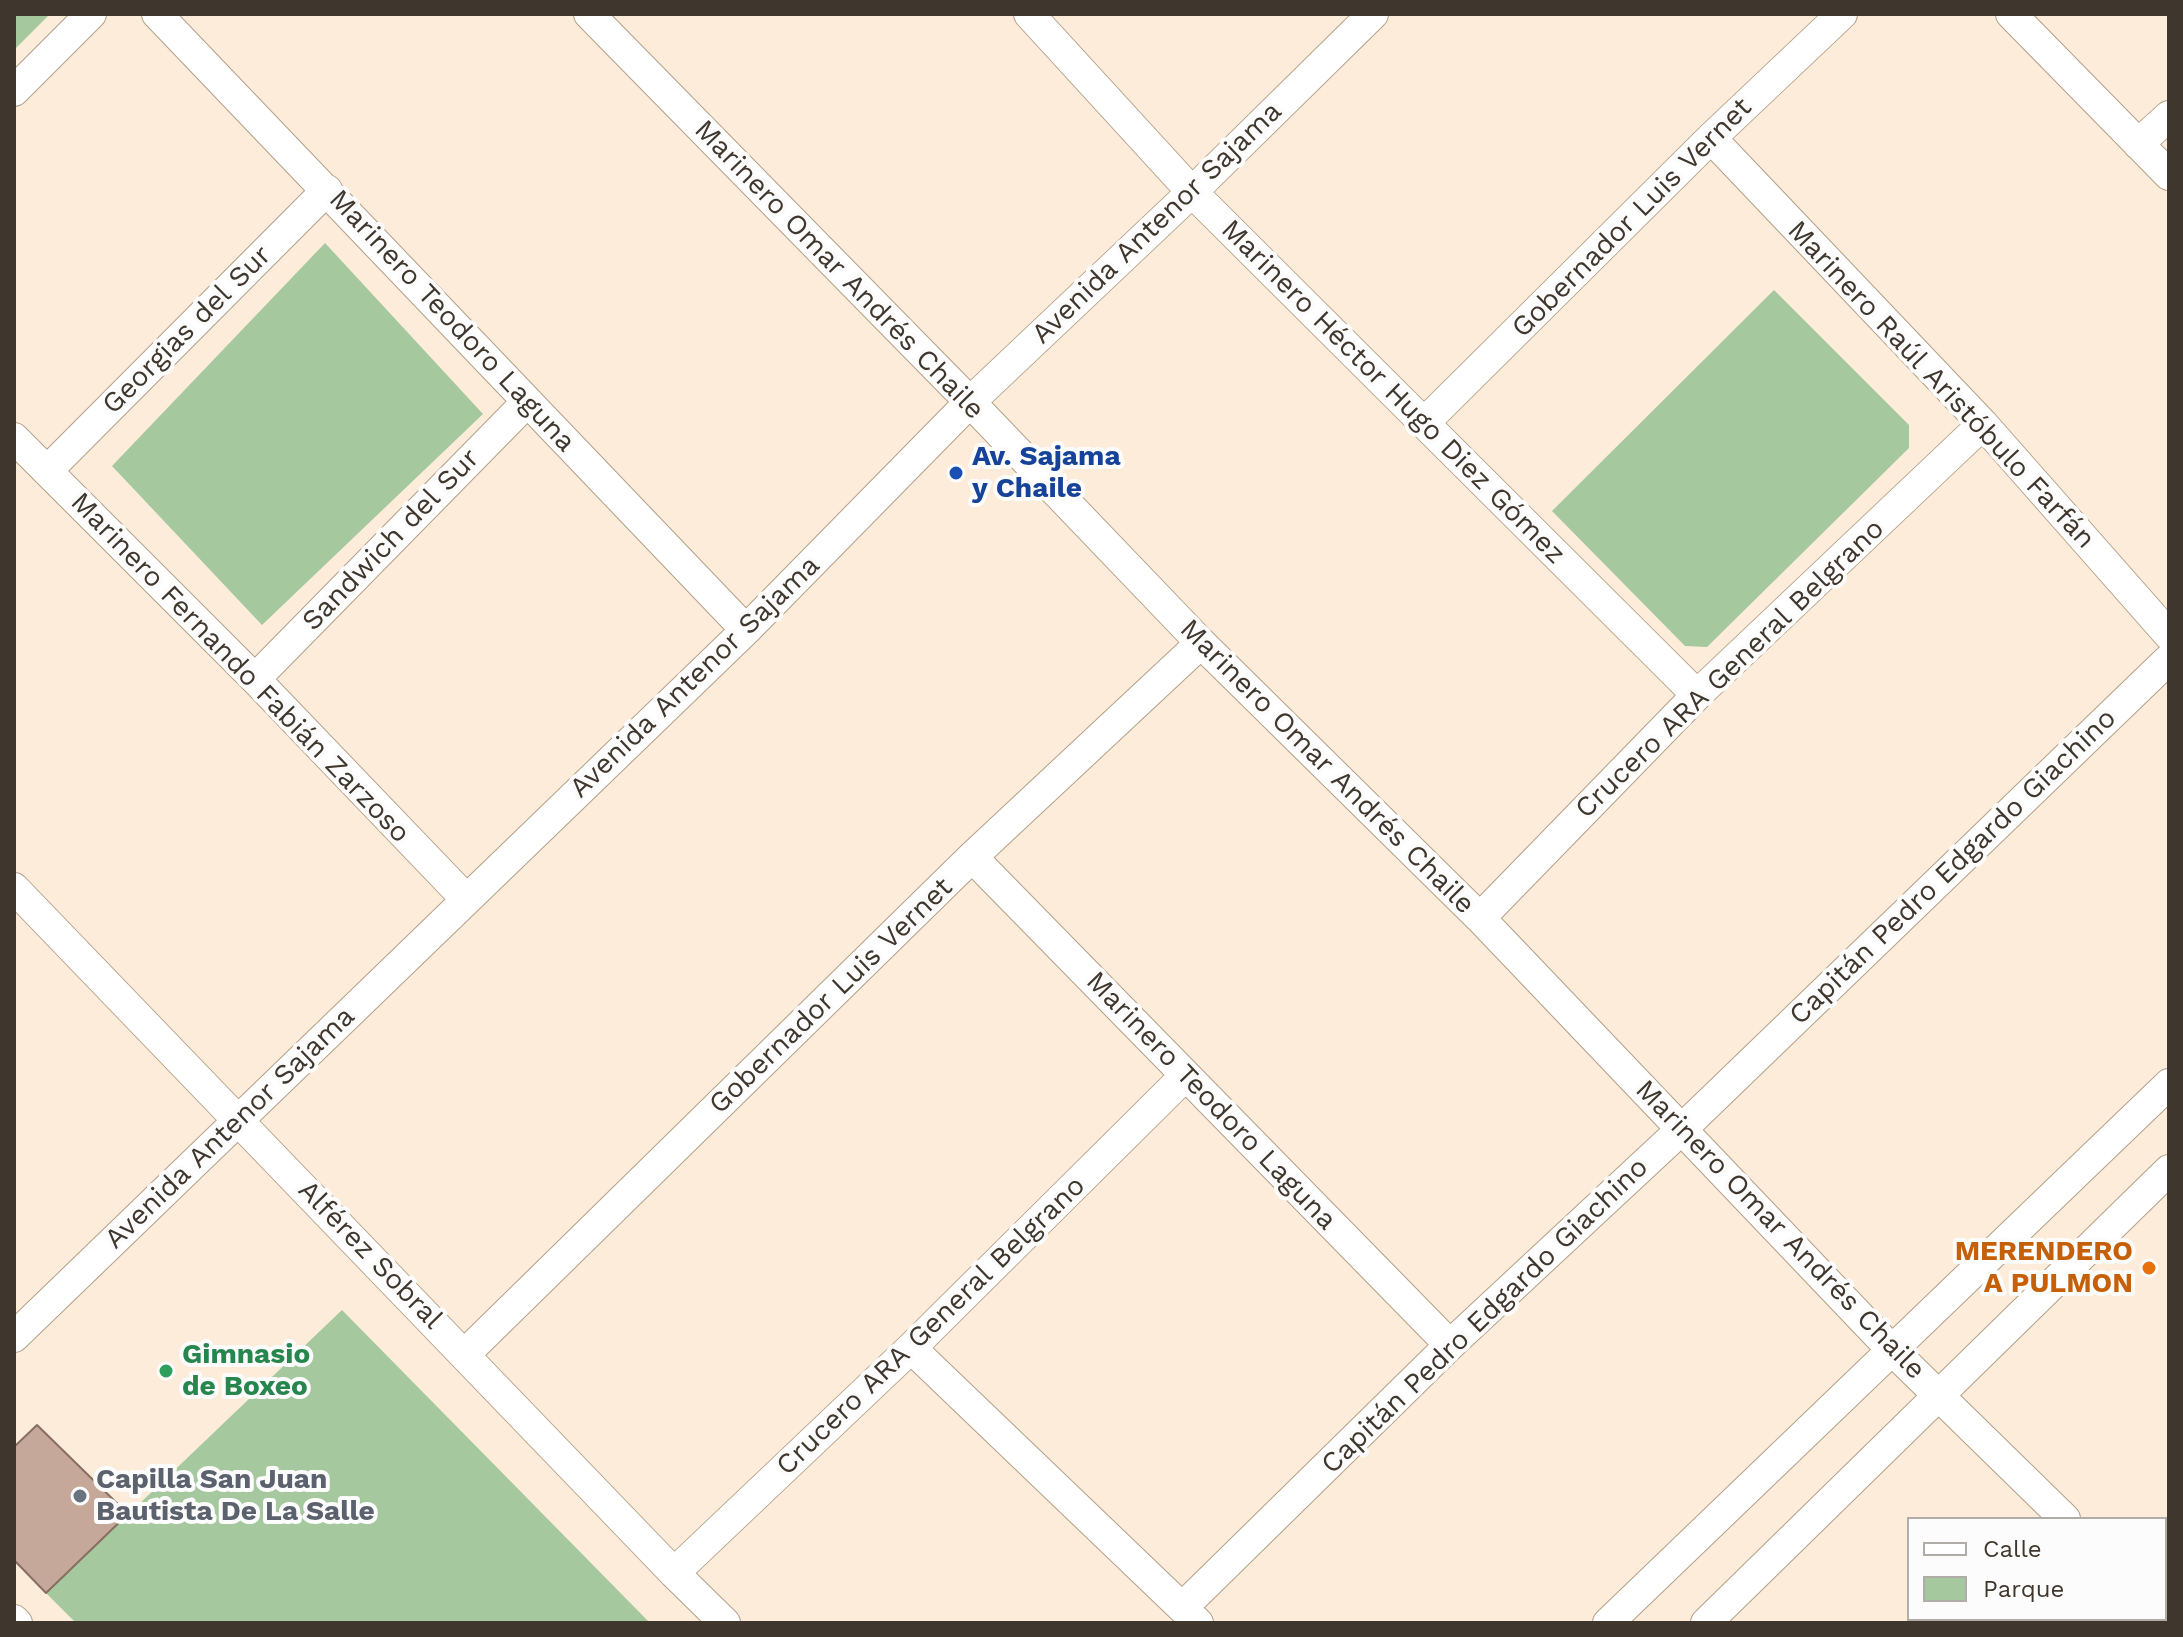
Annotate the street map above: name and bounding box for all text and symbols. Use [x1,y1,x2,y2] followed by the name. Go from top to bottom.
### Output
[1505,91,1759,345] street label: Gobernador Luis Vernet
[1025,95,1289,351] street label: Avenida Antenor Sajama
[687,113,991,427] street label: Marinero Omar Andrés Chaile
[322,183,582,459] street label: Marinero Teodoro Laguna
[1214,213,1572,571] street label: Marinero Héctor Hugo Diez Gómez
[1780,214,2102,556] street label: Marinero Raúl Aristóbulo Farfán
[96,239,278,421] street label: Georgias del Sur
[972,440,1121,506] place label: Av. Sajama y Chaile
[296,442,486,638] street label: Sandwich del Sur
[947,464,965,482] marker: Av. Sajama y Chaile
[63,486,417,850] street label: Marinero Fernando Fabián Zarzoso
[1569,512,1891,826] street label: Crucero ARA General Belgrano
[563,549,827,805] street label: Avenida Antenor Sajama
[1173,613,1481,921] street label: Marinero Omar Andrés Chaile
[1783,702,2123,1032] street label: Capitán Pedro Edgardo Giachino
[702,871,960,1121] street label: Gobernador Luis Vernet
[1079,965,1343,1237] street label: Marinero Teodoro Laguna
[98,1000,362,1256] street label: Avenida Antenor Sajama
[1628,1073,1932,1387] street label: Marinero Omar Andrés Chaile
[1315,1151,1655,1481] street label: Capitán Pedro Edgardo Giachino
[770,1169,1092,1483] street label: Crucero ARA General Belgrano
[291,1174,449,1336] street label: Alférez Sobral
[1955,1235,2133,1301] place label: MERENDERO A PULMON
[2140,1259,2158,1277] marker: MERENDERO A PULMON
[182,1338,310,1404] place label: Gimnasio de Boxeo
[157,1362,175,1380] marker: Gimnasio de Boxeo
[96,1463,375,1529] place label: Capilla San Juan Bautista De La Salle
[71,1487,89,1505] marker: Capilla San Juan Bautista De La Salle
[1907,1517,2167,1621] legend
[1983,1535,2042,1563] text: Calle
[1983,1575,2064,1603] text: Parque

